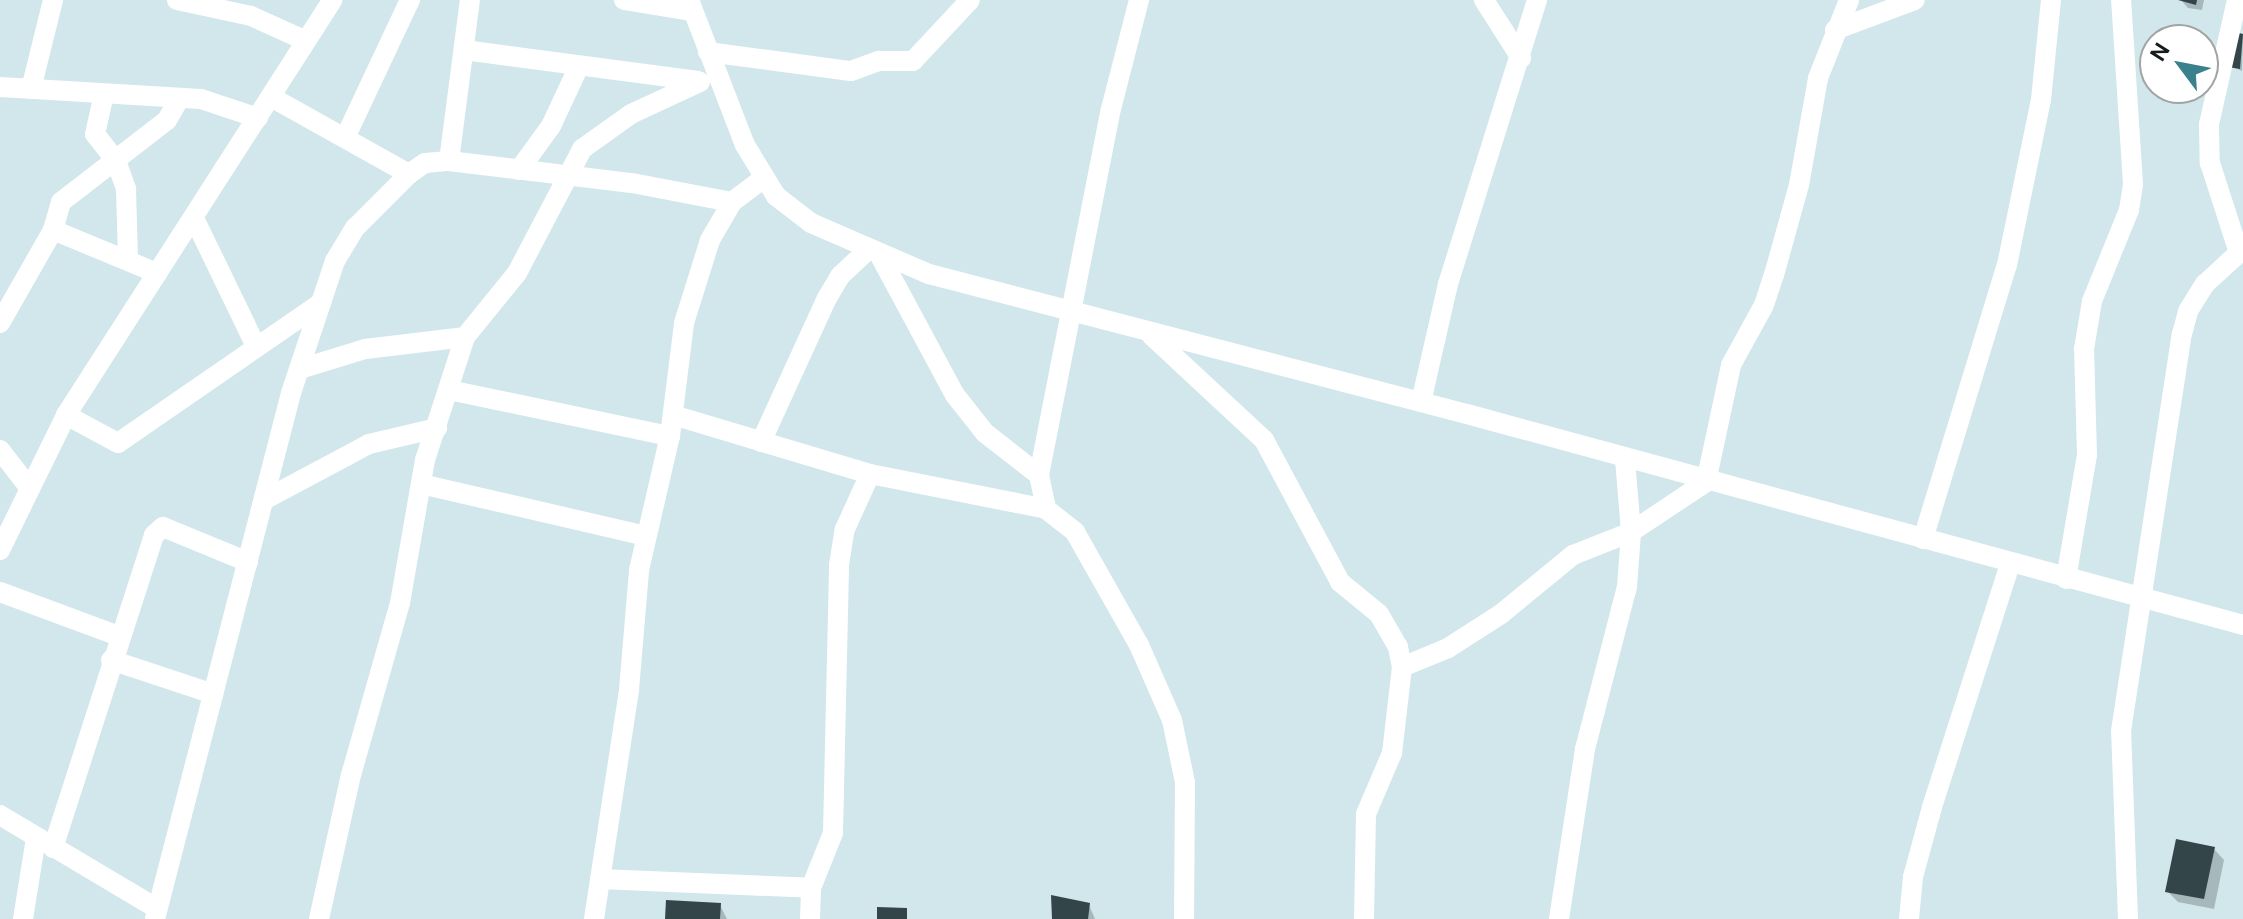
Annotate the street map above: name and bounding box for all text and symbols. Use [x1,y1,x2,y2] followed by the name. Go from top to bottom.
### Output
[2139,24,2219,104] north arrow
[2143,38,2176,67] text: N

